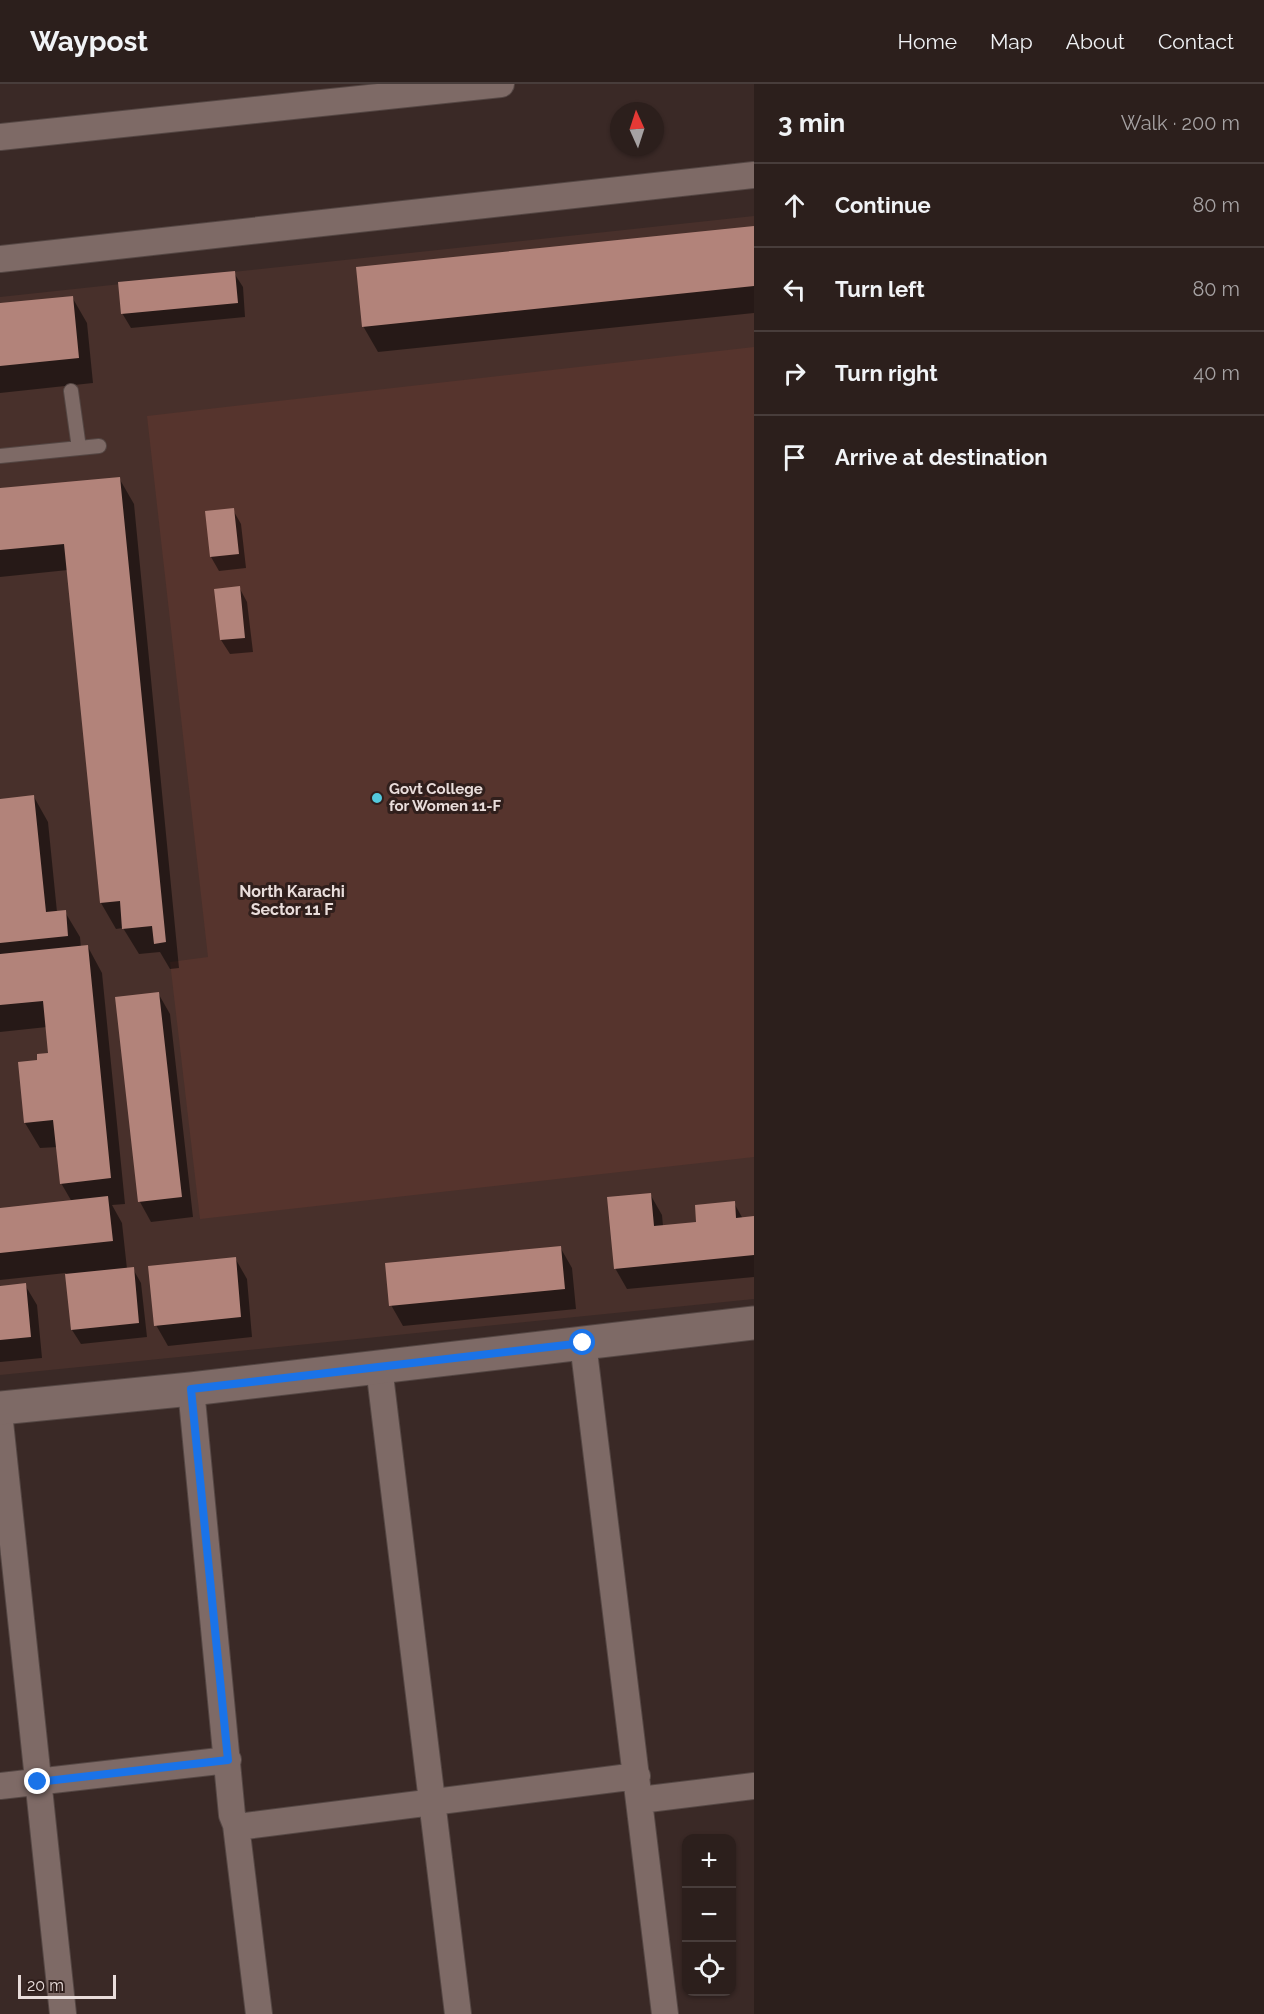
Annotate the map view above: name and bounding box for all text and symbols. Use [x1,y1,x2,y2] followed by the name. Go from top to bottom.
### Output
[30,25,148,58] text: Waypost
[898,29,957,54] text: Home
[990,29,1033,54] text: Map
[1066,29,1125,54] text: About
[1158,29,1234,54] text: Contact
[610,102,664,156] north arrow
[778,108,845,138] text: 3 min
[1121,111,1240,135] text: Walk · 200 m
[778,189,811,222] icon: ahead
[835,192,931,218] text: Continue
[1192,193,1240,217] text: 80 m
[778,273,811,306] icon: left
[835,276,925,302] text: Turn left
[1192,277,1240,301] text: 80 m
[778,357,811,390] icon: right
[835,360,938,386] text: Turn right
[1193,361,1240,385] text: 40 m
[778,441,811,474] icon: arrive
[835,444,1048,470] text: Arrive at destination
[389,780,502,815] place label: Govt College for Women 11-F
[370,791,384,805] marker: Govt College for Women 11-F
[239,882,345,919] district label: North Karachi Sector 11 F
[569,1329,595,1355] route start
[24,1768,50,1794] route end
[682,1834,736,1996] map controls
[682,1834,736,1888] button: +
[682,1888,736,1942] button: −
[682,1942,736,1996] button: locate
[18,1972,116,2000] scale bar
[27,1976,64,1995] text: 20 m

